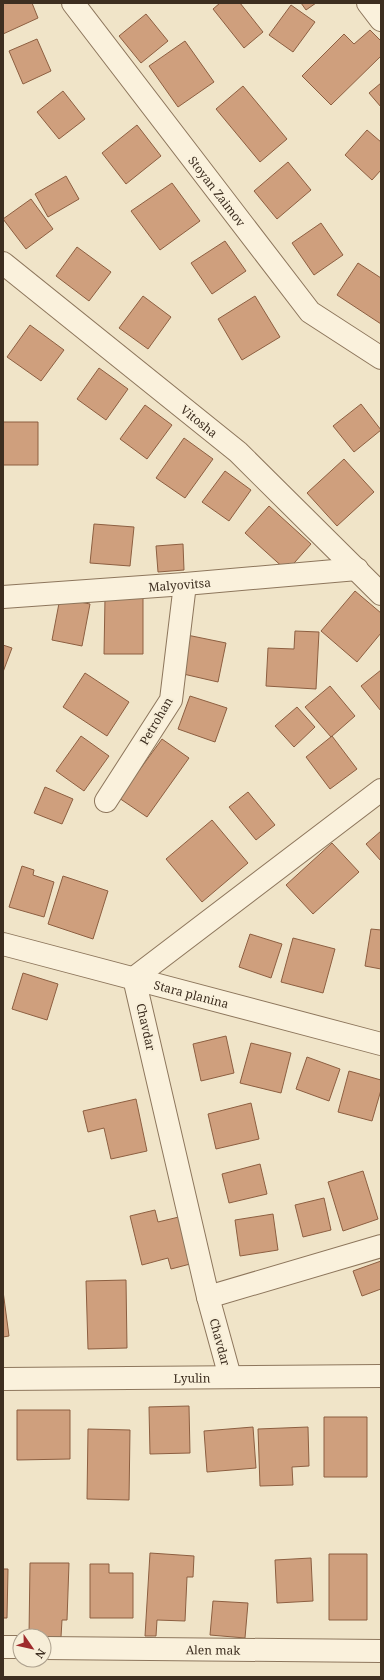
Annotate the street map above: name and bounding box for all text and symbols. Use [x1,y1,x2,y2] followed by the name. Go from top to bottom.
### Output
[185,152,250,230] street label: Stoyan Zaimov
[177,401,222,441] street label: Vitosha
[148,573,212,595] street label: Malyovitsa
[135,694,177,748] street label: Petrohan
[152,976,231,1012] street label: Stara planina
[132,1001,160,1053] street label: Chavdar
[206,1316,235,1368] street label: Chavdar
[173,1369,211,1386] street label: Lyulin
[12,1628,52,1668] north arrow
[186,1641,241,1658] street label: Alen mak
[32,1646,49,1662] text: N

